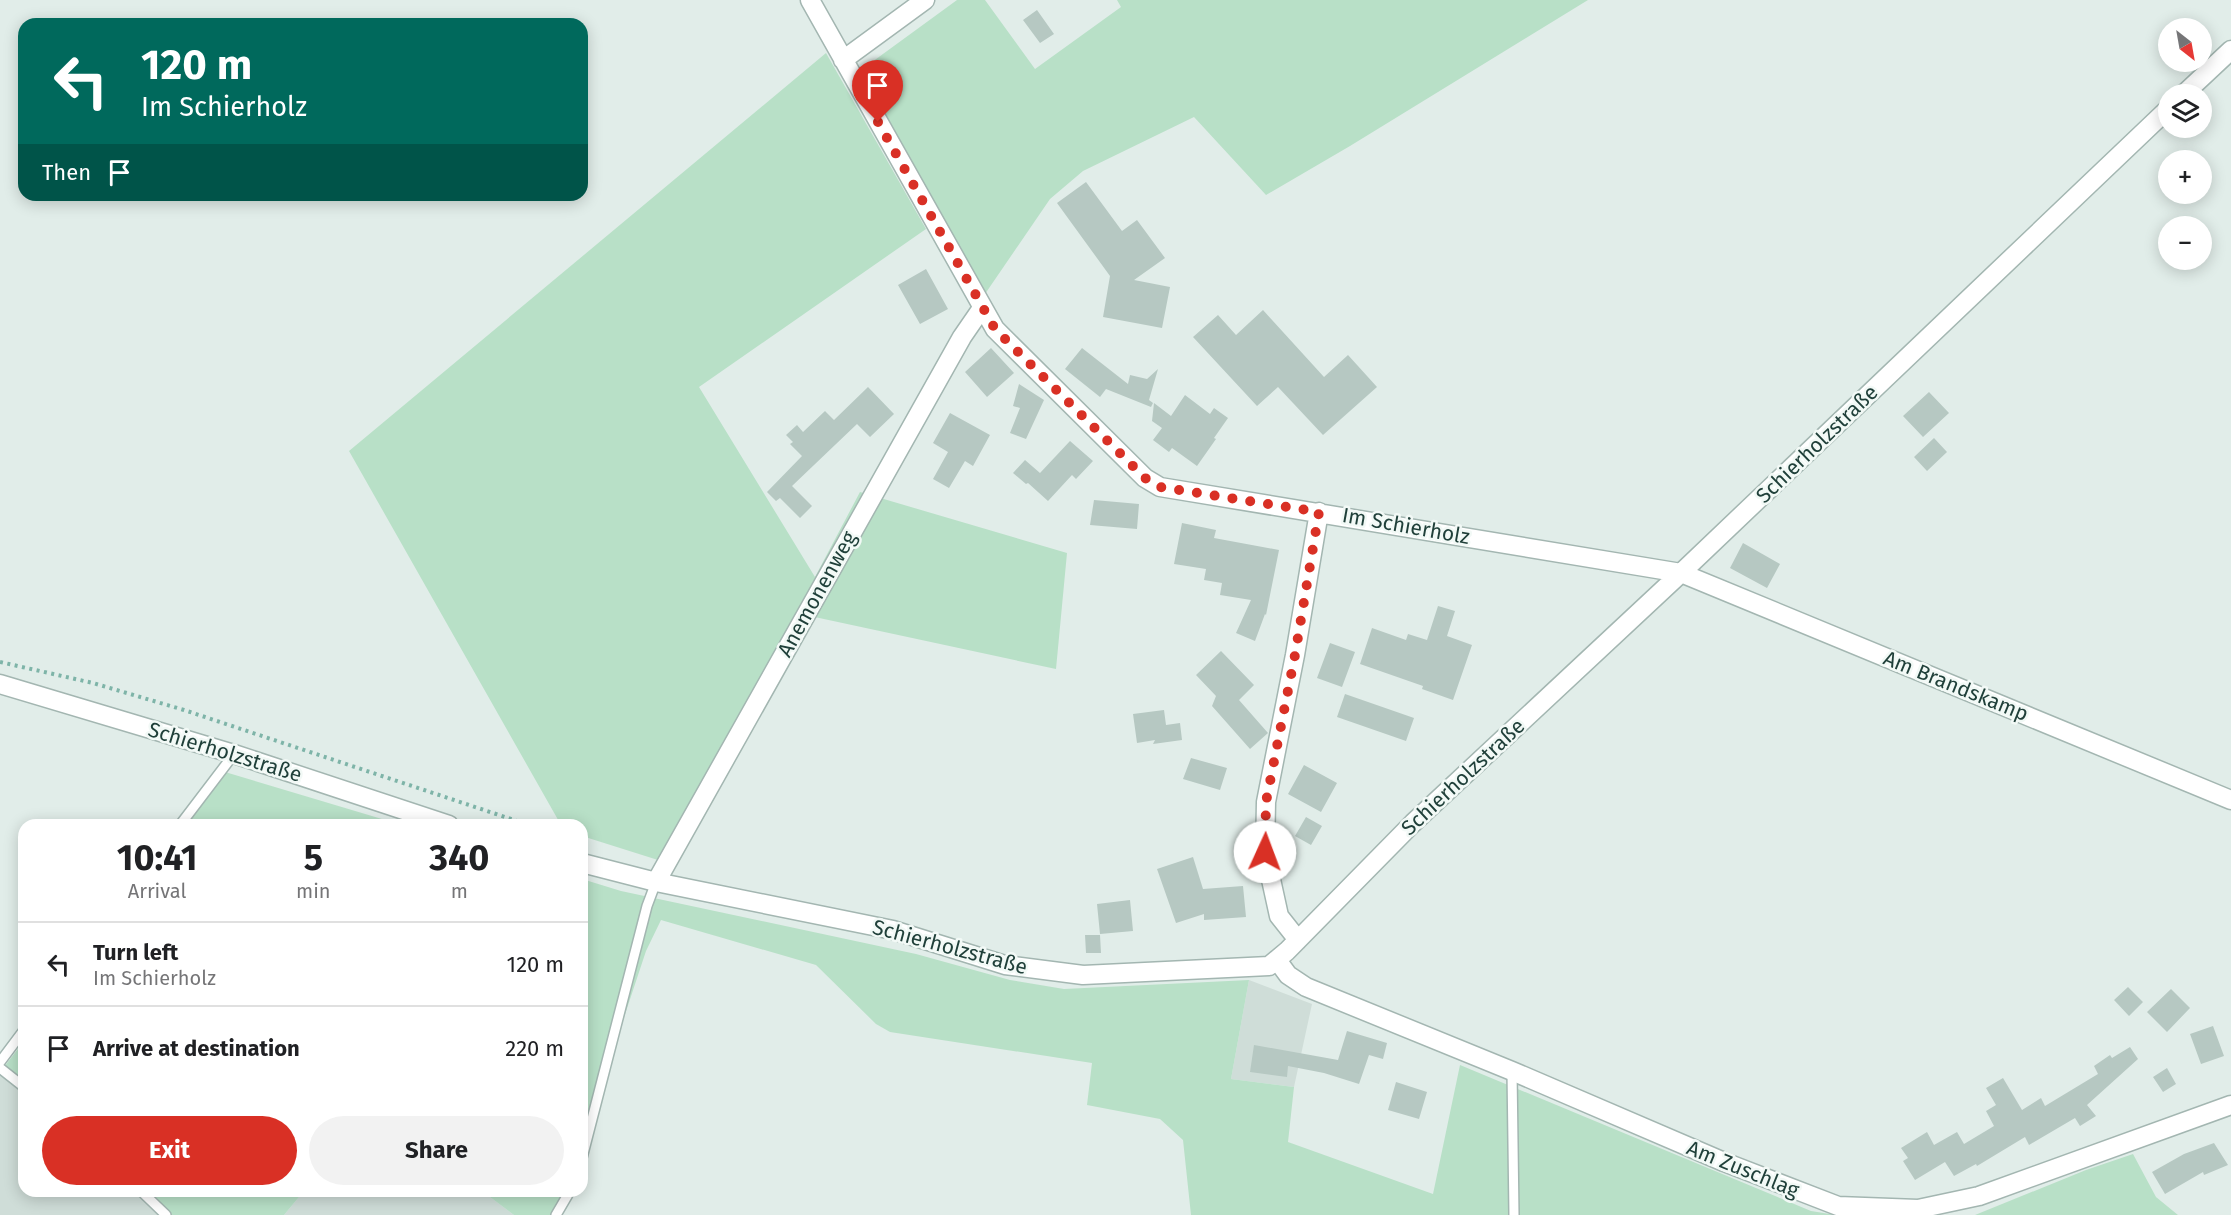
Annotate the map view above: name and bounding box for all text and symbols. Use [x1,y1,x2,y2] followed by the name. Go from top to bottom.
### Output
[2158,18,2212,72] north arrow
[2158,18,2212,270] map controls
[141,40,252,90] text: 120 m
[42,42,120,120] icon: left
[852,60,903,122] pin
[861,69,894,102] icon: arrive
[2158,84,2212,138] button: layers
[141,91,307,123] text: Im Schierholz
[2158,150,2212,204] button: +
[103,156,136,189] icon: arrive
[42,159,91,186] text: Then
[2158,216,2212,270] button: −
[1751,379,1883,509] street label: Schierholzstraße
[1340,502,1472,550] street label: Im Schierholz
[772,527,862,661] street label: Anemonenweg
[1880,645,2032,727] street label: Am Brandskamp
[1396,713,1530,841] street label: Schierholzstraße
[145,716,305,788] street label: Schierholzstraße
[1233,820,1297,884] position arrow
[117,836,197,880] text: 10:41
[304,836,323,880] text: 5
[429,836,489,880] text: 340
[128,879,186,903] text: Arrival
[296,879,331,903] text: min
[451,879,468,903] text: m
[870,914,1030,980] street label: Schierholzstraße
[93,939,178,966] text: Turn left
[42,948,75,981] icon: left
[507,951,564,978] text: 120 m
[93,966,216,990] text: Im Schierholz
[42,1032,75,1065] icon: arrive
[93,1035,300,1062] text: Arrive at destination
[505,1035,564,1062] text: 220 m
[42,1116,297,1185] button: Exit
[309,1116,564,1185] button: Share
[1683,1135,1803,1203] street label: Am Zuschlag

